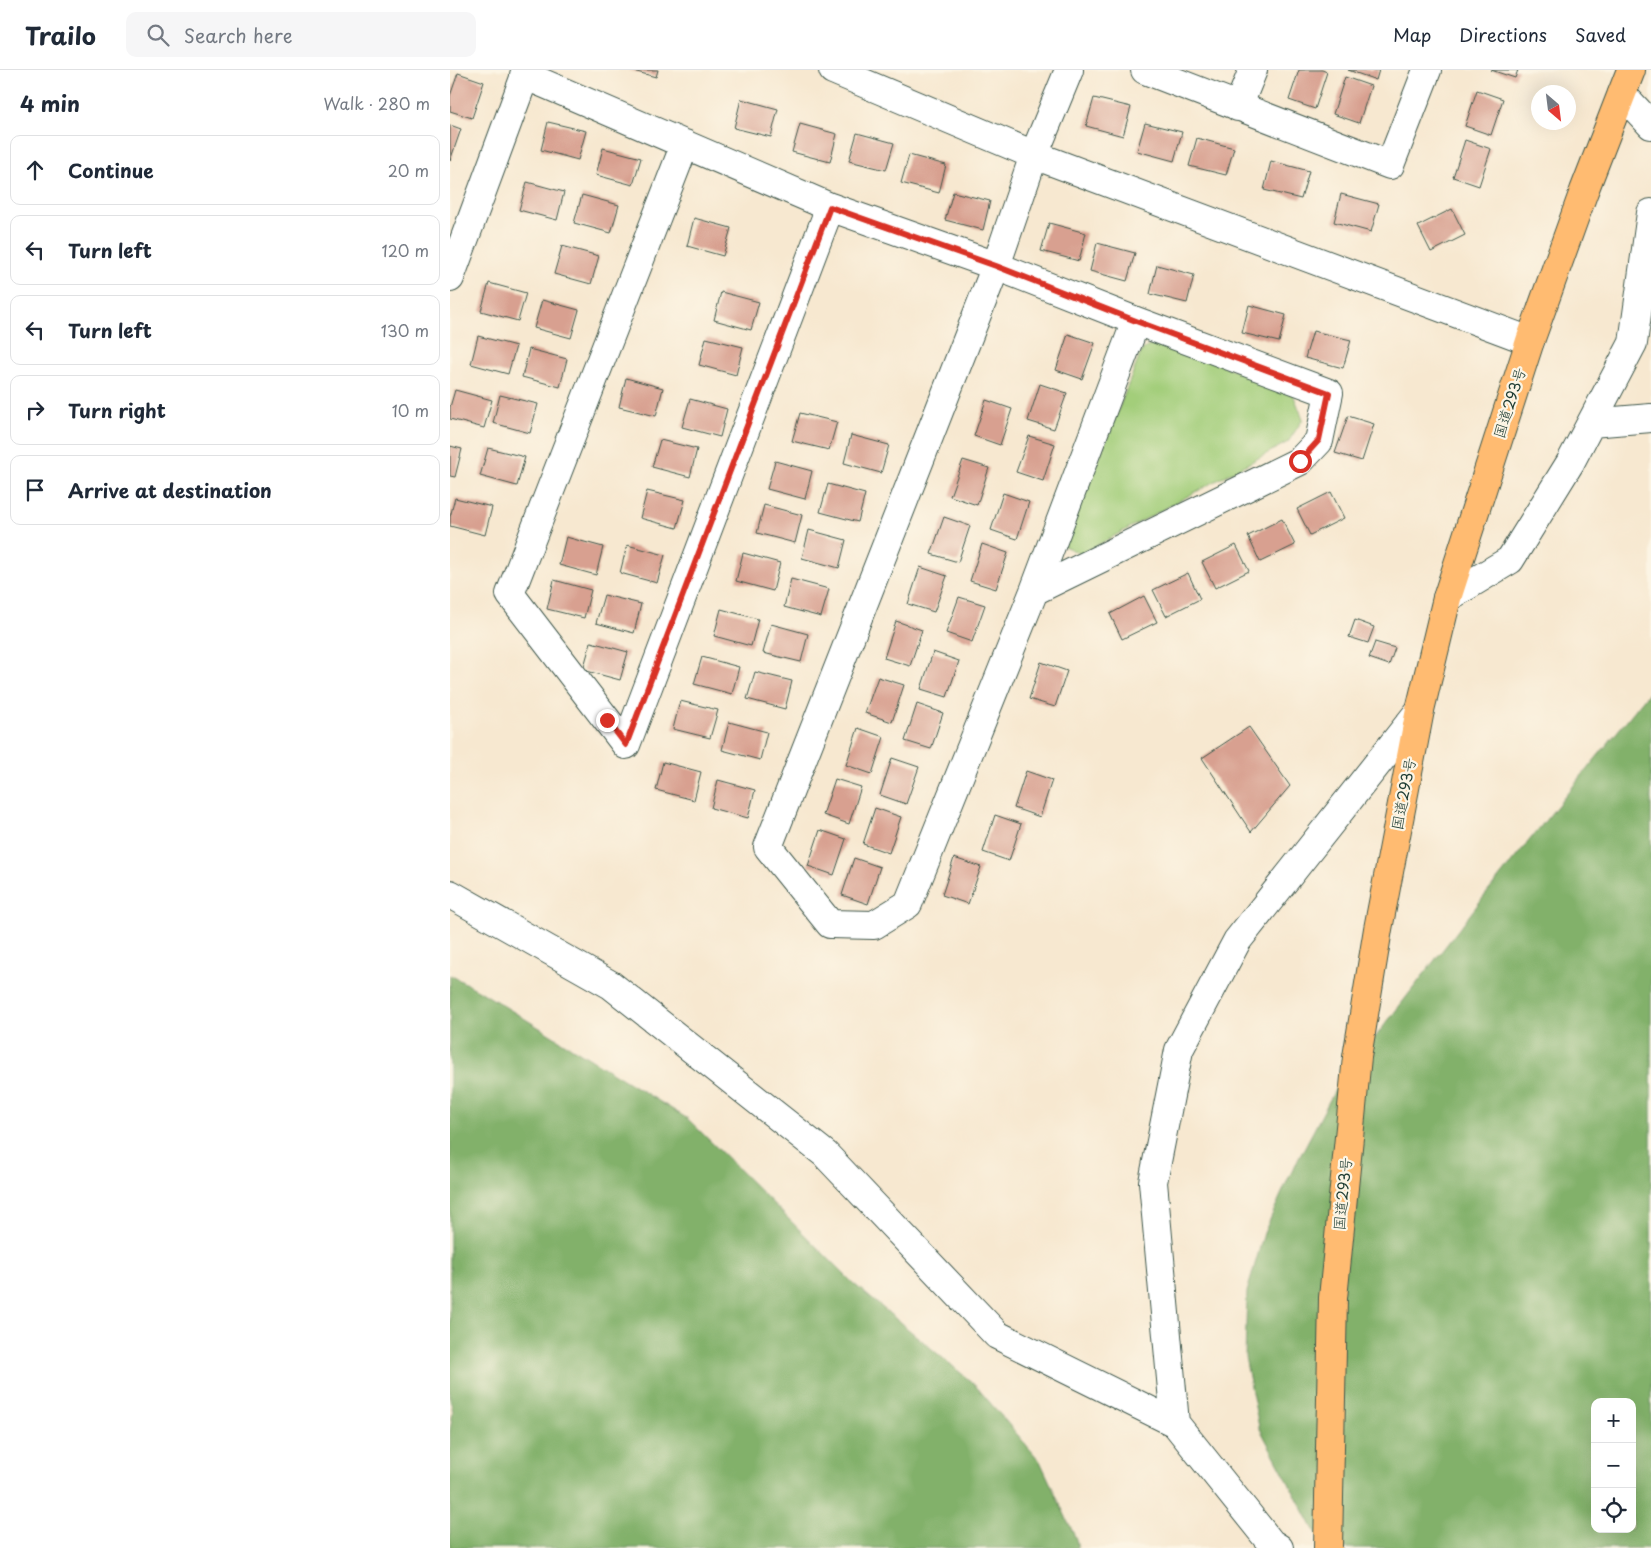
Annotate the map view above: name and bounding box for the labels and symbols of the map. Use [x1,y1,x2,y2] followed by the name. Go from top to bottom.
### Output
[1531,85,1576,130] north arrow
[1486,364,1531,441] street label: 国道293号
[1289,450,1312,473] route start
[596,709,619,732] route end
[1384,755,1421,832] street label: 国道293号
[1326,1156,1357,1232] street label: 国道293号

